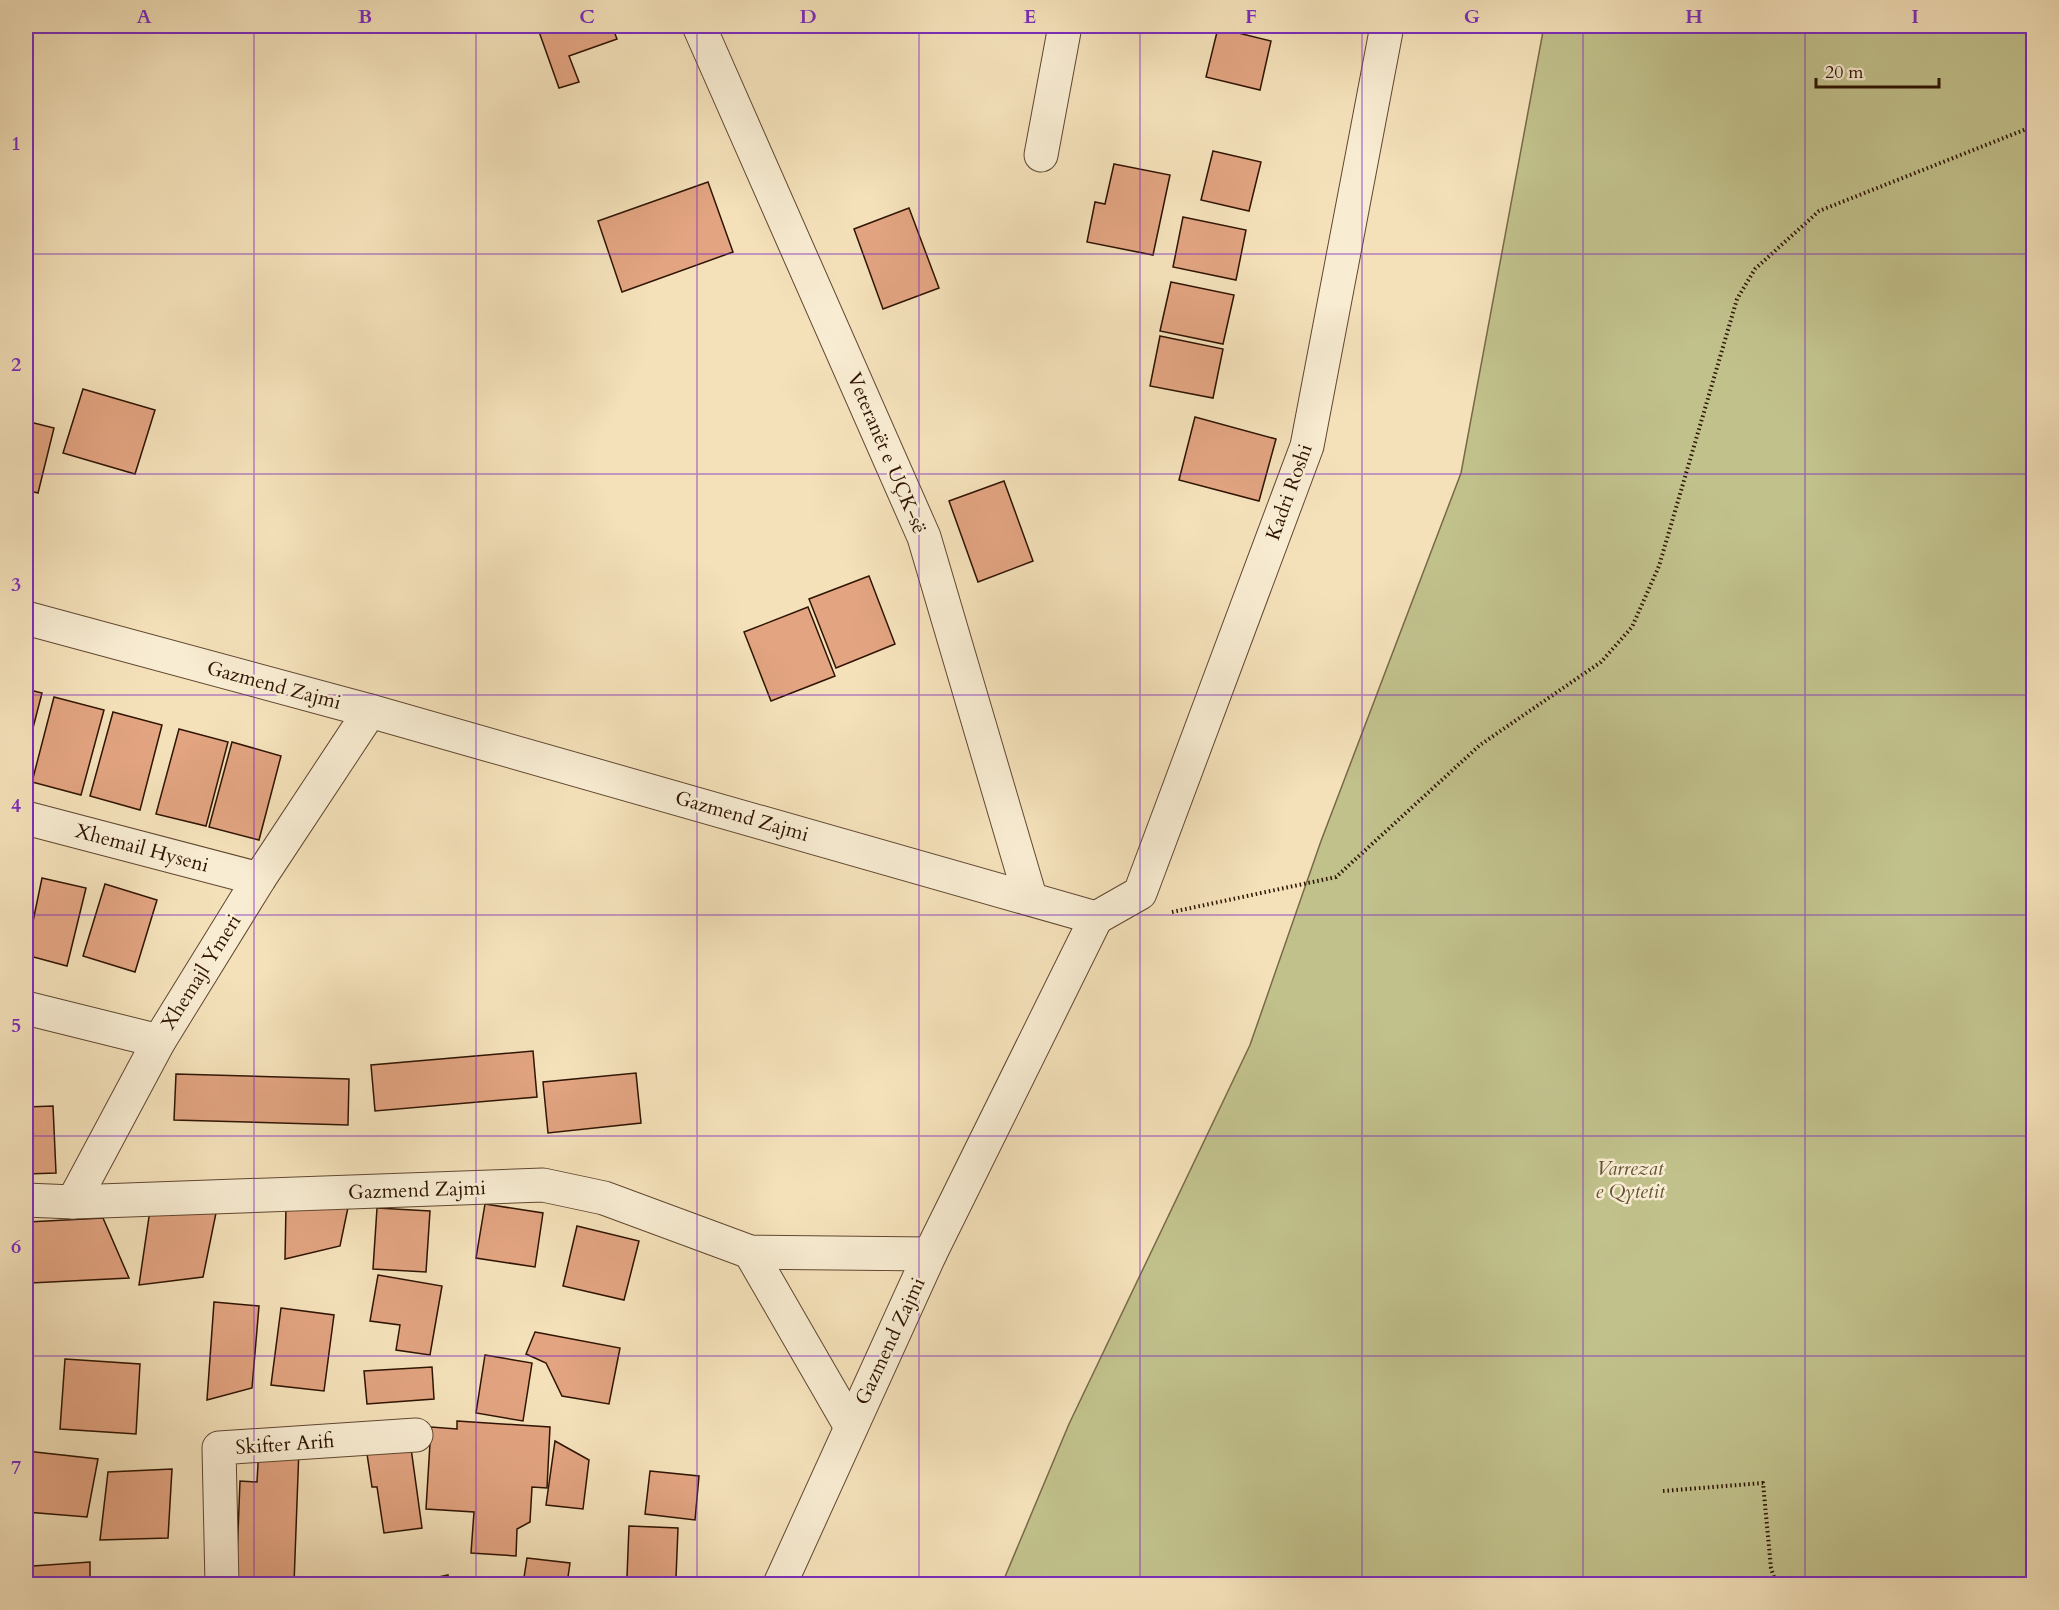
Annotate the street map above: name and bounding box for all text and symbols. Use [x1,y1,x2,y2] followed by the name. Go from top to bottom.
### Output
[136,3,152,30] text: A
[358,3,372,30] text: B
[579,3,595,30] text: C
[799,3,817,30] text: D
[1024,3,1036,30] text: E
[1245,3,1257,30] text: F
[1464,3,1480,30] text: G
[1685,3,1703,30] text: H
[1911,3,1919,30] text: I
[1816,51,1939,89] scale bar
[1825,60,1864,85] text: 20 m
[11,130,21,157] text: 1
[11,351,21,378] text: 2
[841,368,933,538] street label: Veteranët e UÇK-së
[1259,440,1319,544] street label: Kadri Roshi
[11,571,21,598] text: 3
[204,654,344,716] street label: Gazmend Zajmi
[672,784,812,848] street label: Gazmend Zajmi
[11,792,21,819] text: 4
[72,817,212,879] street label: Xhemail Hyseni
[155,909,247,1035] street label: Xhemajl Ymeri
[11,1012,21,1039] text: 5
[1595,1155,1666,1205] park label: Varrezat e Qytetit
[348,1174,487,1206] street label: Gazmend Zajmi
[11,1233,21,1260] text: 6
[849,1272,932,1409] street label: Gazmend Zajmi
[235,1427,335,1461] street label: Skifter Arifi
[11,1454,21,1481] text: 7

